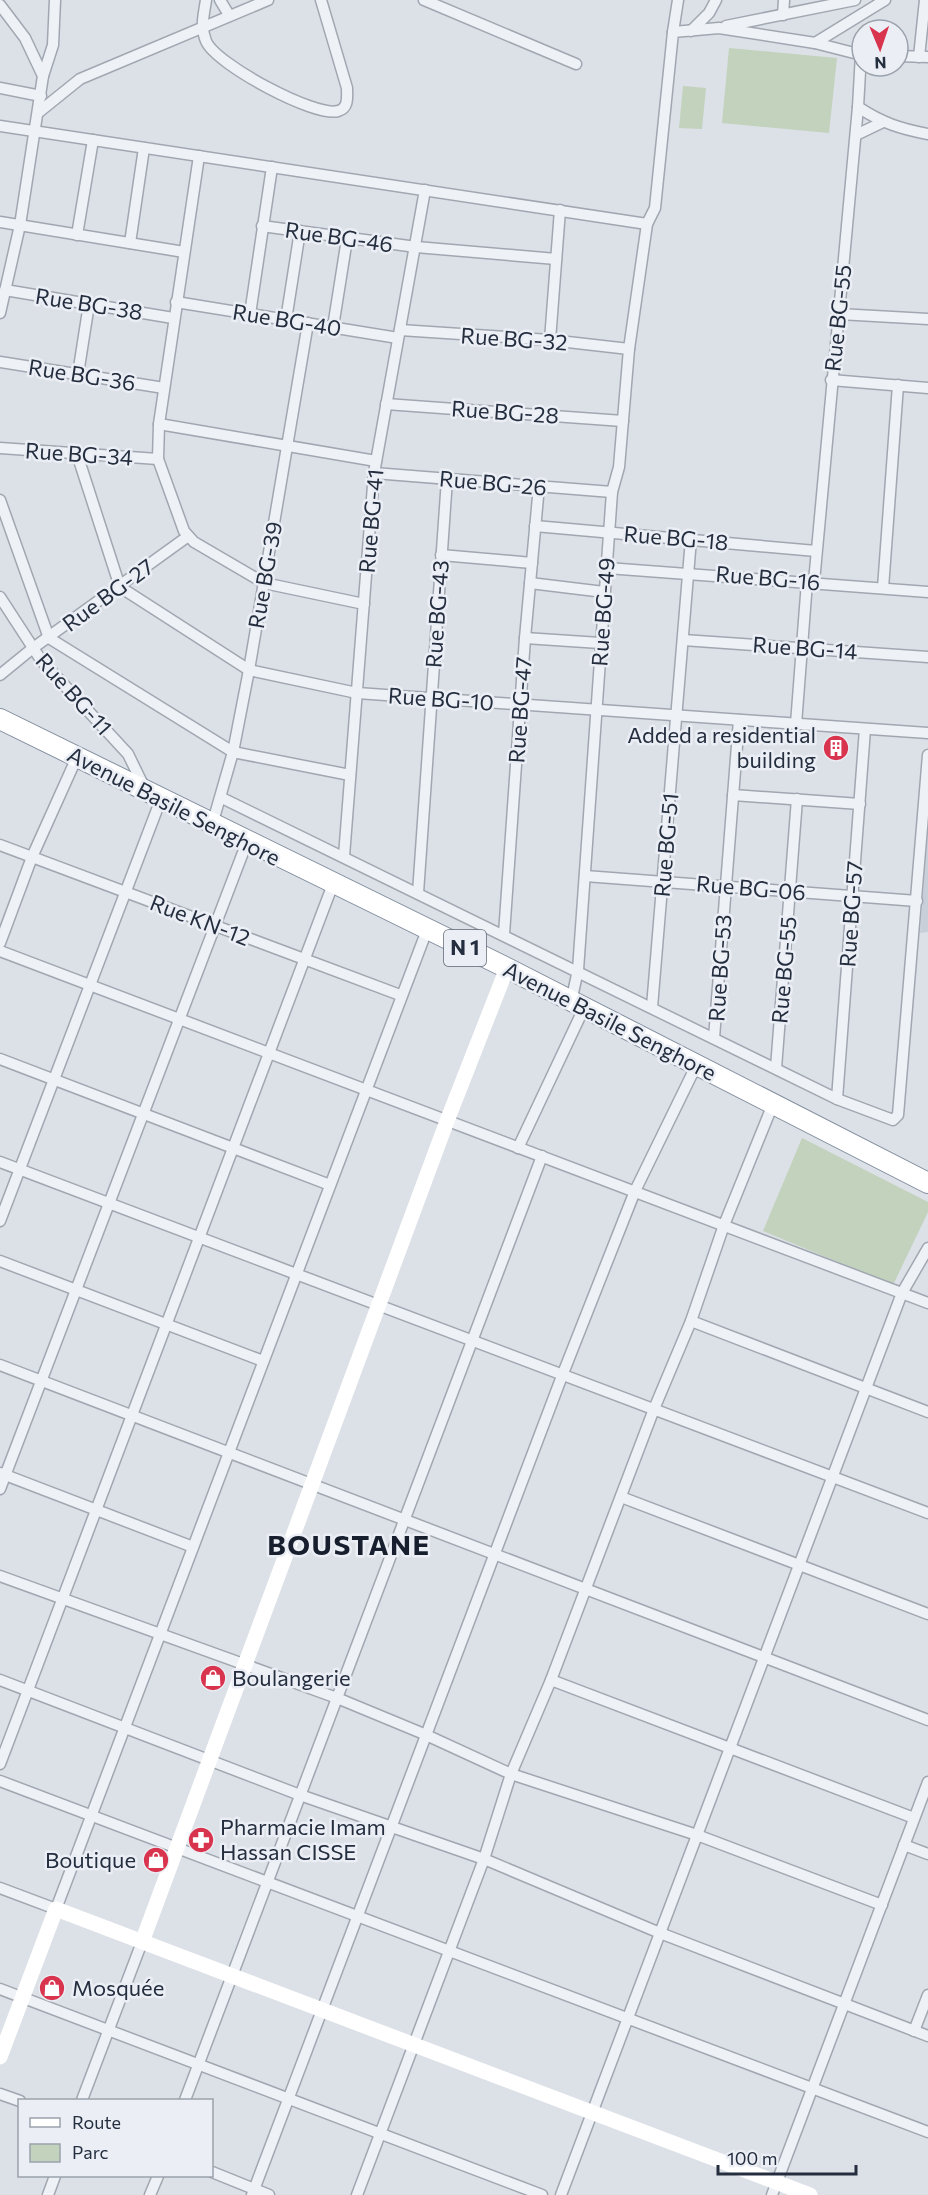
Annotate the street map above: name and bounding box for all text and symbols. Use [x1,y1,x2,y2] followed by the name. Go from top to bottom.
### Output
[850,18,910,78] north arrow
[874,54,887,73] text: N
[283,216,395,257] street label: Rue BG-46
[818,263,857,373] street label: Rue BG-55
[34,282,145,325] street label: Rue BG-38
[231,298,343,341] street label: Rue BG-40
[460,321,568,356] street label: Rue BG-32
[27,353,138,396] street label: Rue BG-36
[450,394,560,429] street label: Rue BG-28
[24,436,134,471] street label: Rue BG-34
[438,464,548,501] street label: Rue BG-26
[353,468,388,574] street label: Rue BG-41
[242,519,287,631] street label: Rue BG-39
[623,519,730,556] street label: Rue BG-18
[57,552,159,637] street label: Rue BG-27
[585,557,620,667] street label: Rue BG-49
[419,559,454,669] street label: Rue BG-43
[715,559,822,596] street label: Rue BG-16
[752,630,858,665] street label: Rue BG-14
[30,647,118,740] street label: Rue BG-11
[502,656,537,764] street label: Rue BG-47
[387,681,495,716] street label: Rue BG-10
[627,721,816,773] place label: Added a residential building
[821,733,851,763] building icon: Added a residential building
[63,740,285,871] street label: Avenue Basile Senghore
[648,792,683,898] street label: Rue BG-51
[833,860,868,968] street label: Rue BG-57
[695,869,807,906] street label: Rue BG-06
[146,888,254,951] street label: Rue KN-12
[702,913,737,1023] street label: Rue BG-53
[765,915,802,1025] street label: Rue BG-55
[444,930,486,966] road number: N 1
[499,955,721,1086] street label: Avenue Basile Senghore
[267,1527,431,1561] district label: BOUSTANE
[198,1663,228,1693] shop icon: Boulangerie
[232,1664,351,1691] place label: Boulangerie
[220,1813,386,1865] place label: Pharmacie Imam Hassan CISSE
[186,1825,216,1855] pharmacy icon: Pharmacie Imam Hassan CISSE
[141,1845,171,1875] shop icon: Boutique
[45,1846,136,1873] place label: Boutique
[37,1973,67,2003] shop icon: Mosquée
[72,1974,164,2001] place label: Mosquée
[18,2099,213,2177] legend
[72,2111,121,2133] text: Route
[718,2138,856,2176] scale bar
[72,2141,109,2163] text: Parc
[727,2147,777,2169] text: 100 m

